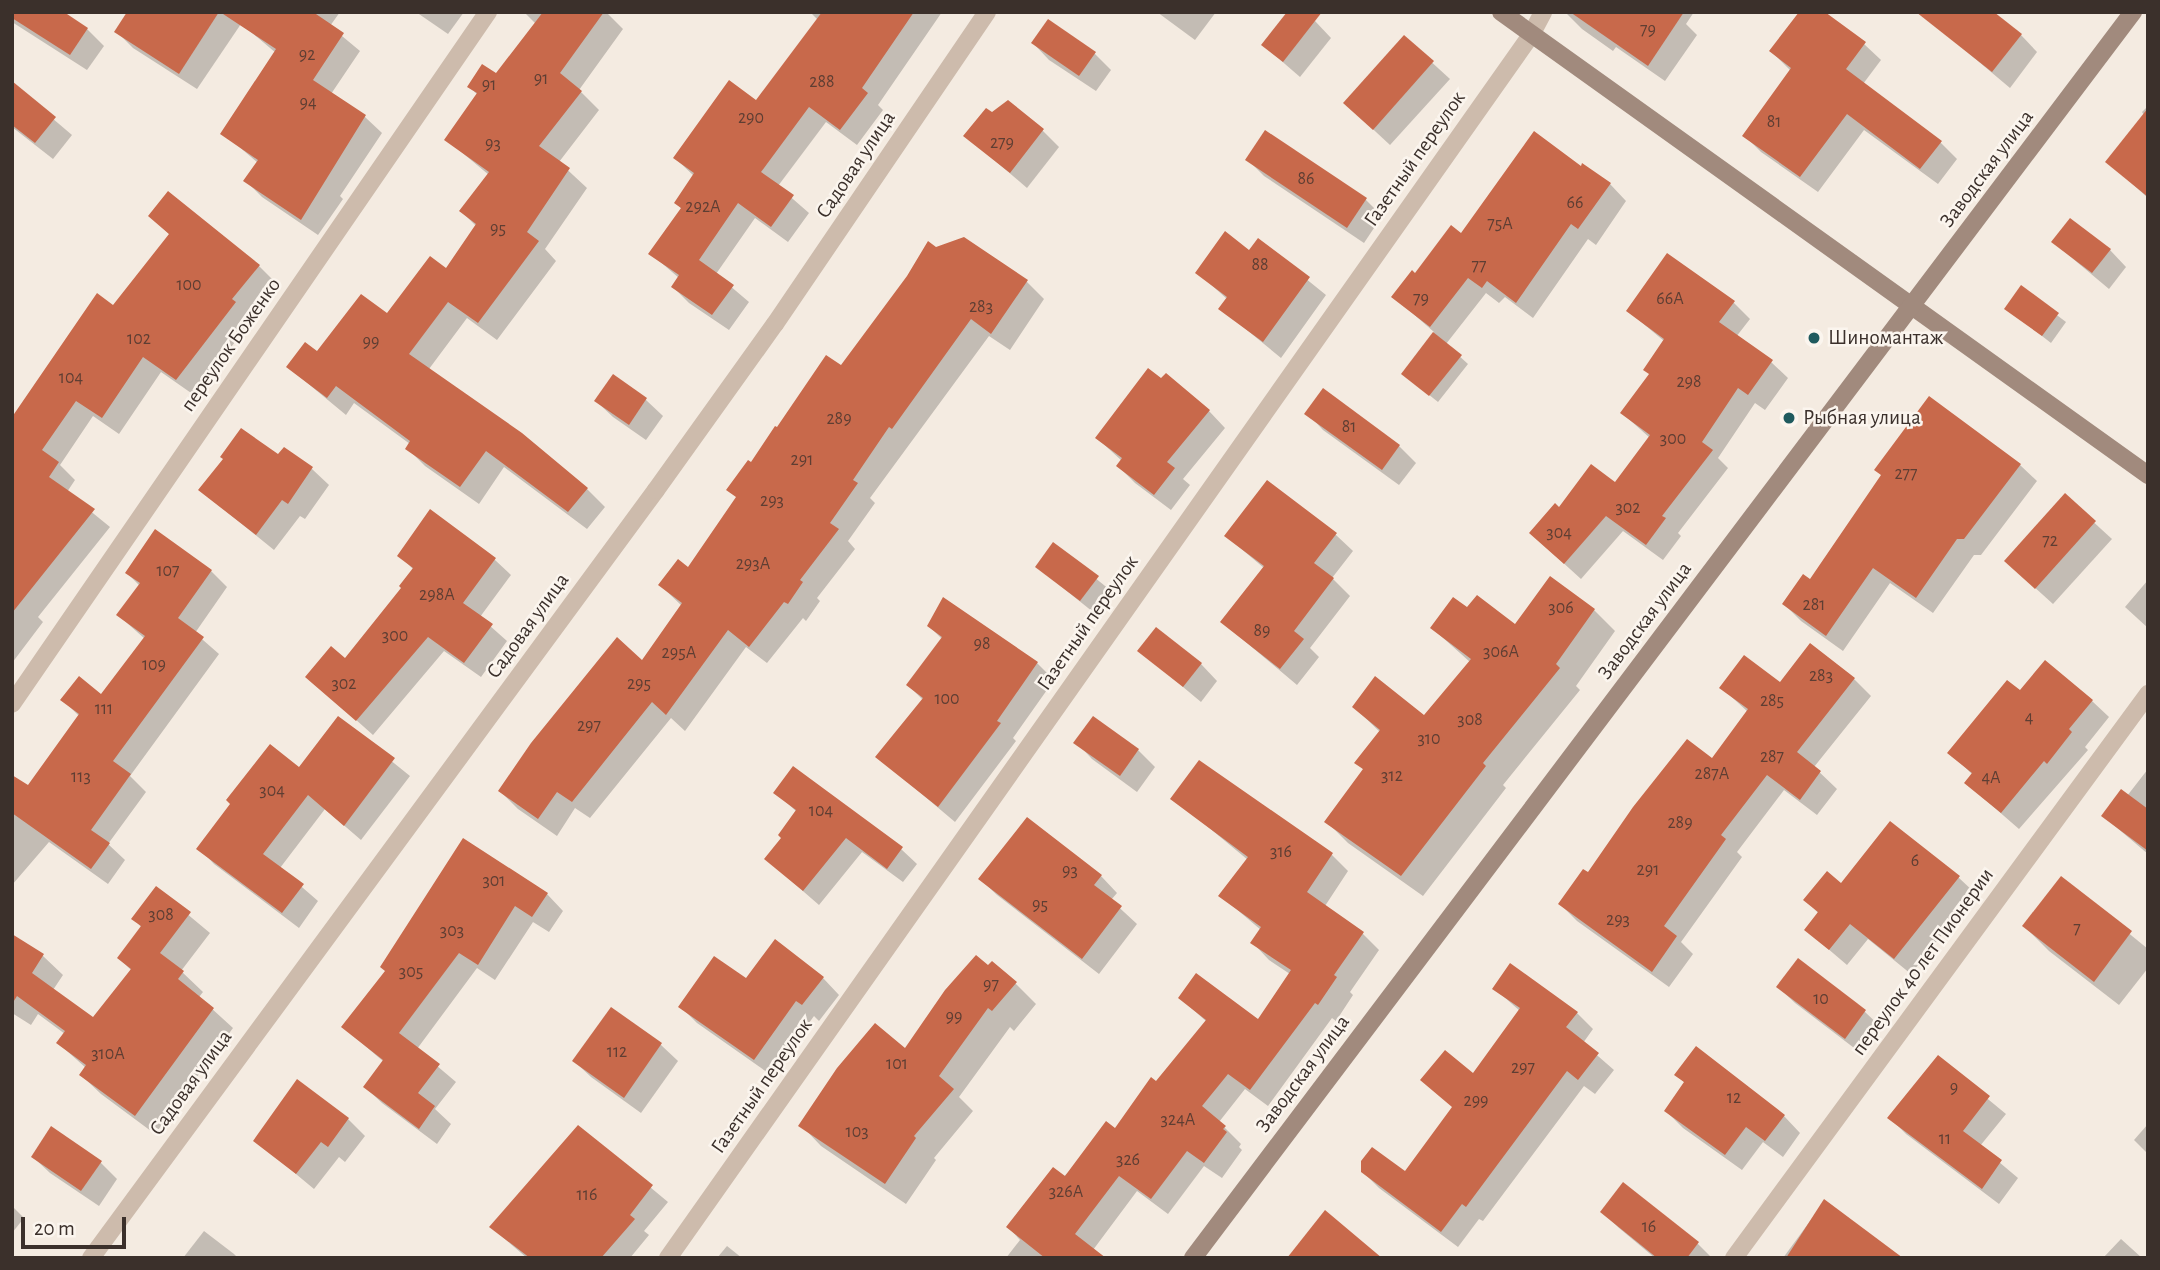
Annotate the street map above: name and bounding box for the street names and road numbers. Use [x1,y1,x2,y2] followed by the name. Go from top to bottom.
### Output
[1359,86,1471,232] street label: Газетный переулок
[1935,105,2039,233] street label: Заводская улица
[811,106,901,224] street label: Садовая улица
[176,273,286,417] street label: переулок Боженко
[1032,550,1144,696] street label: Газетный переулок
[1593,557,1697,685] street label: Заводская улица
[481,568,575,684] street label: Садовая улица
[1847,863,1999,1061] street label: переулок 40 лет Пионерии
[1251,1010,1355,1138] street label: Заводская улица
[706,1013,818,1159] street label: Газетный переулок
[144,1025,238,1141] street label: Садовая улица

